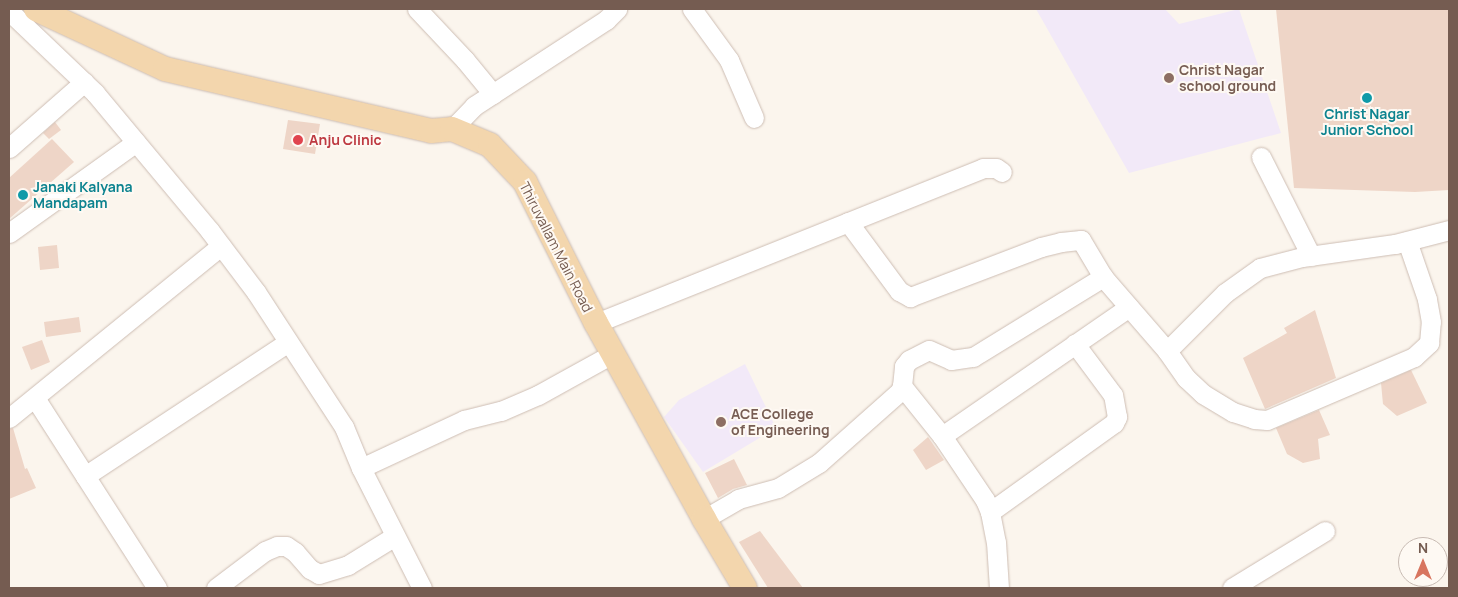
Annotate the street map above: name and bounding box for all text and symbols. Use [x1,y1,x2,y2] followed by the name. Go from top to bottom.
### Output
[1179,62,1276,94] place label: Christ Nagar school ground
[1163,72,1175,84] marker: Christ Nagar school ground
[1361,92,1373,104] marker: Christ Nagar Junior School
[1321,106,1413,138] place label: Christ Nagar Junior School
[309,132,382,148] place label: Anju Clinic
[291,133,305,147] marker: Anju Clinic
[33,179,133,212] place label: Janaki Kalyana Mandapam
[516,179,596,315] street label: Thiruvallam Main Road
[17,189,29,201] marker: Janaki Kalyana Mandapam
[731,406,830,438] place label: ACE College of Engineering
[715,416,727,428] marker: ACE College of Engineering
[1398,537,1448,587] north arrow
[1418,538,1428,557] text: N

